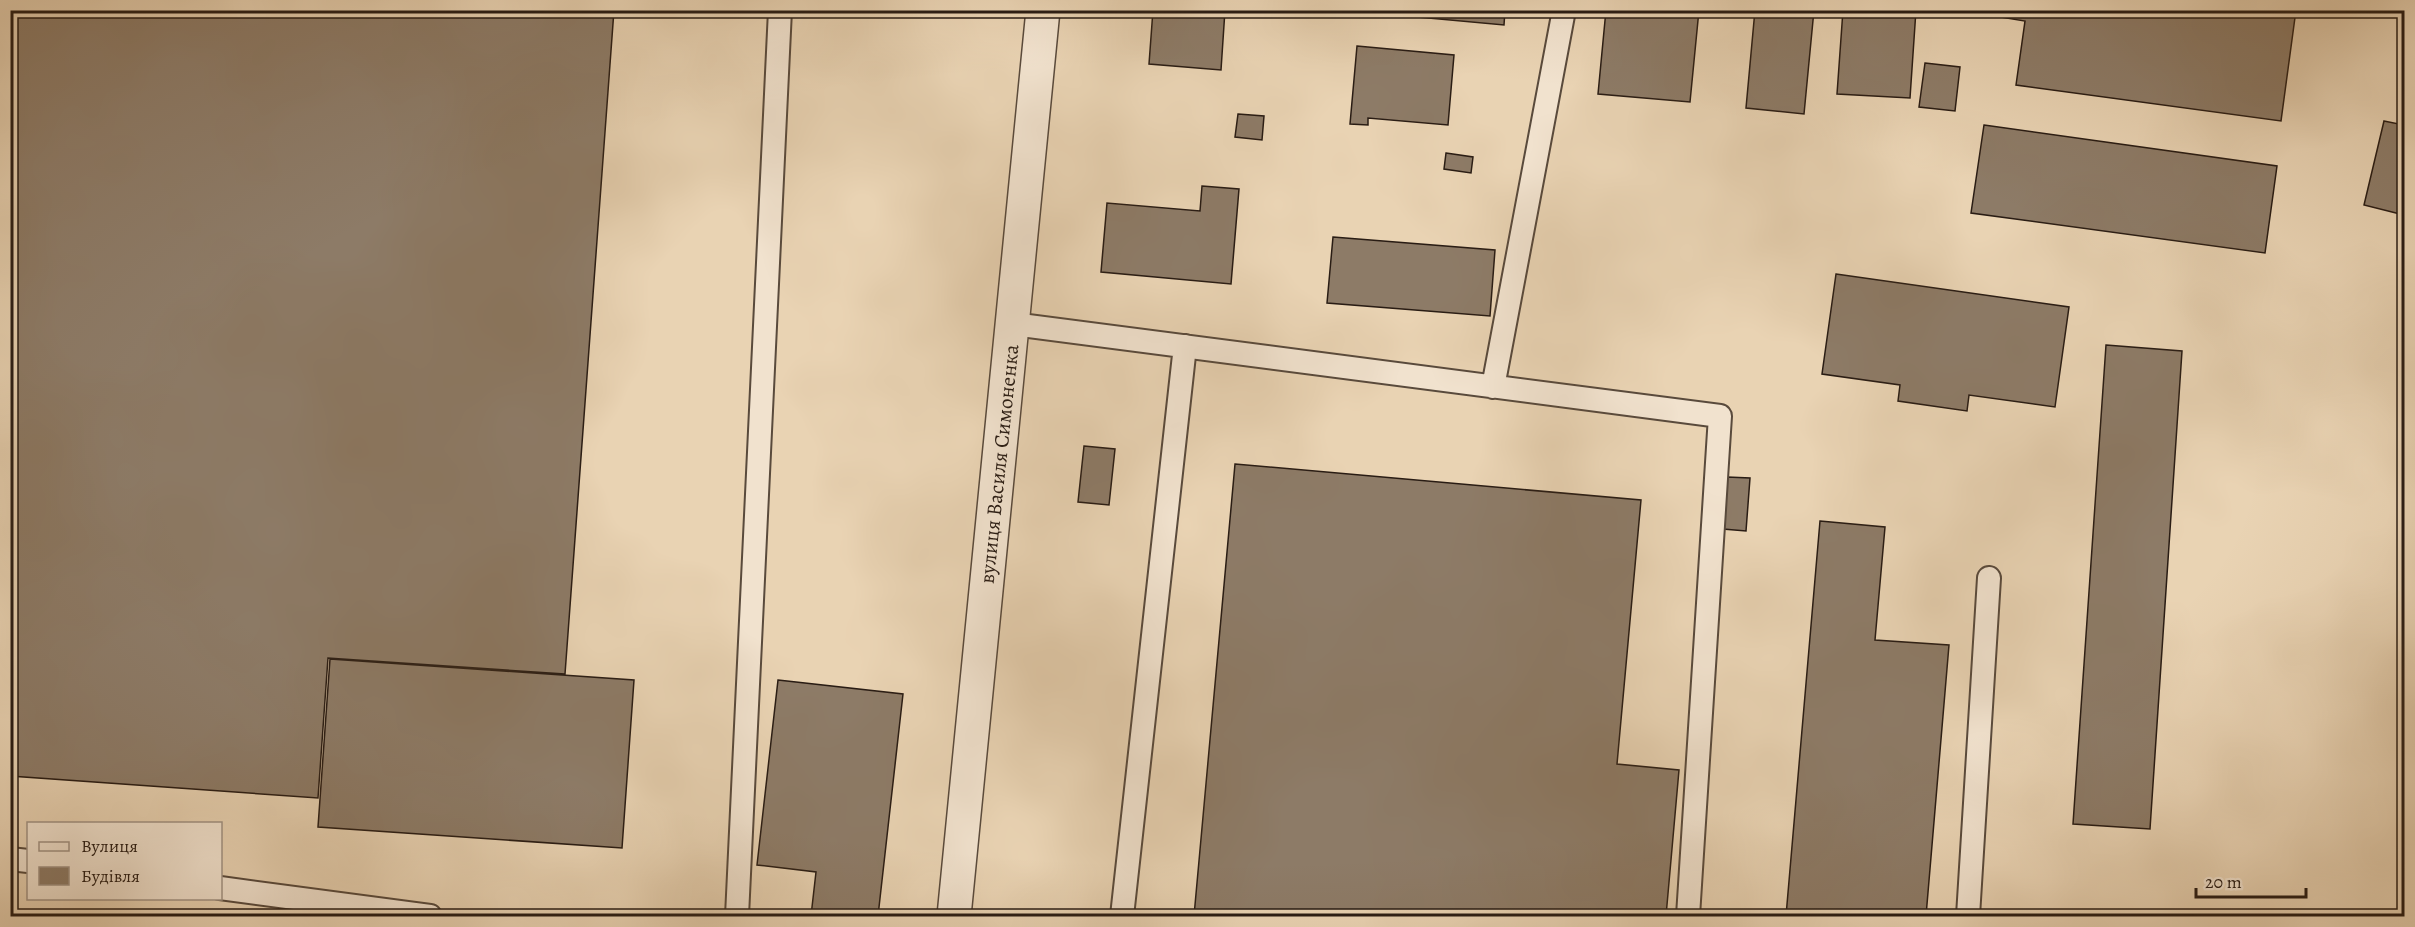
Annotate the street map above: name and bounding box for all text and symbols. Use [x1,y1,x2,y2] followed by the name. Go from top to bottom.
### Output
[973,343,1026,585] street label: вулиця Василя Симоненка
[27,822,222,900] legend
[81,834,138,858] text: Вулиця
[2196,861,2306,899] scale bar
[81,864,140,888] text: Будівля
[2205,870,2242,894] text: 20 m

